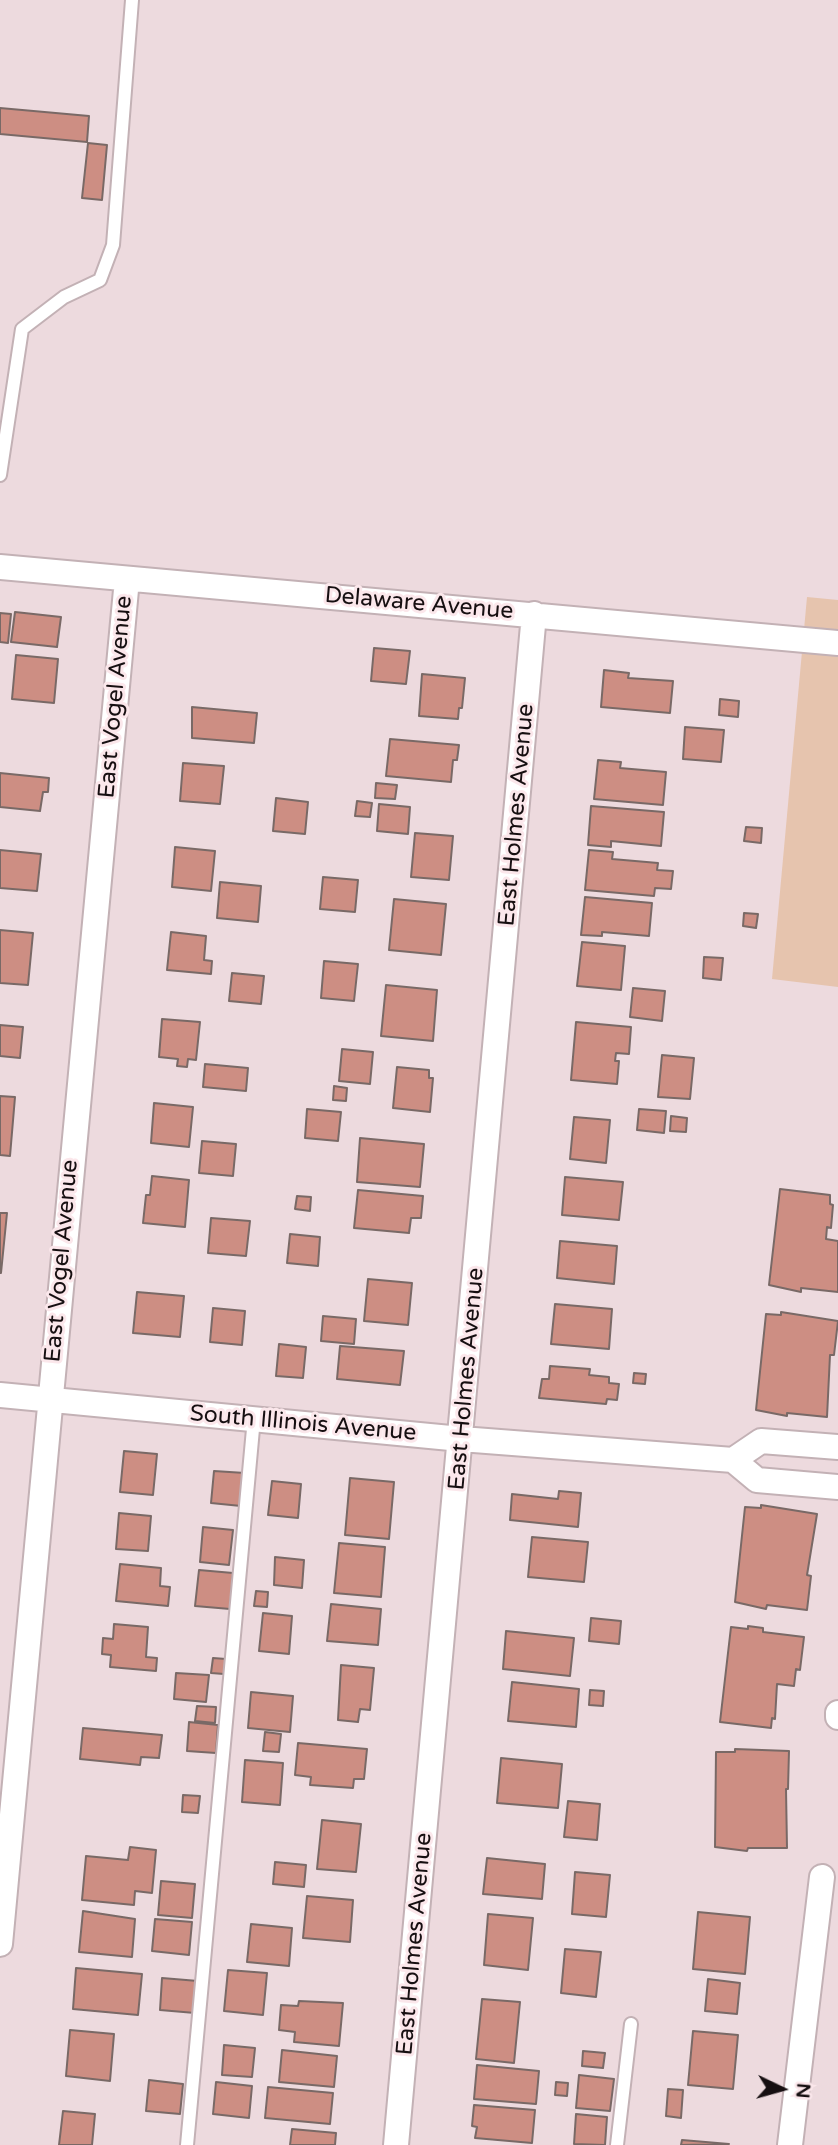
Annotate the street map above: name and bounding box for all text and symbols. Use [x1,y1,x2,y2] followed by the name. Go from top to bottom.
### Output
[324,582,514,626] street label: Delaware Avenue
[93,594,139,800] street label: East Vogel Avenue
[494,703,540,927] street label: East Holmes Avenue
[39,1158,85,1364] street label: East Vogel Avenue
[444,1267,490,1491] street label: East Holmes Avenue
[188,1400,418,1448] street label: South Illinois Avenue
[392,1832,438,2056] street label: East Holmes Avenue
[747,2054,817,2124] north arrow
[791,2082,815,2099] text: N

